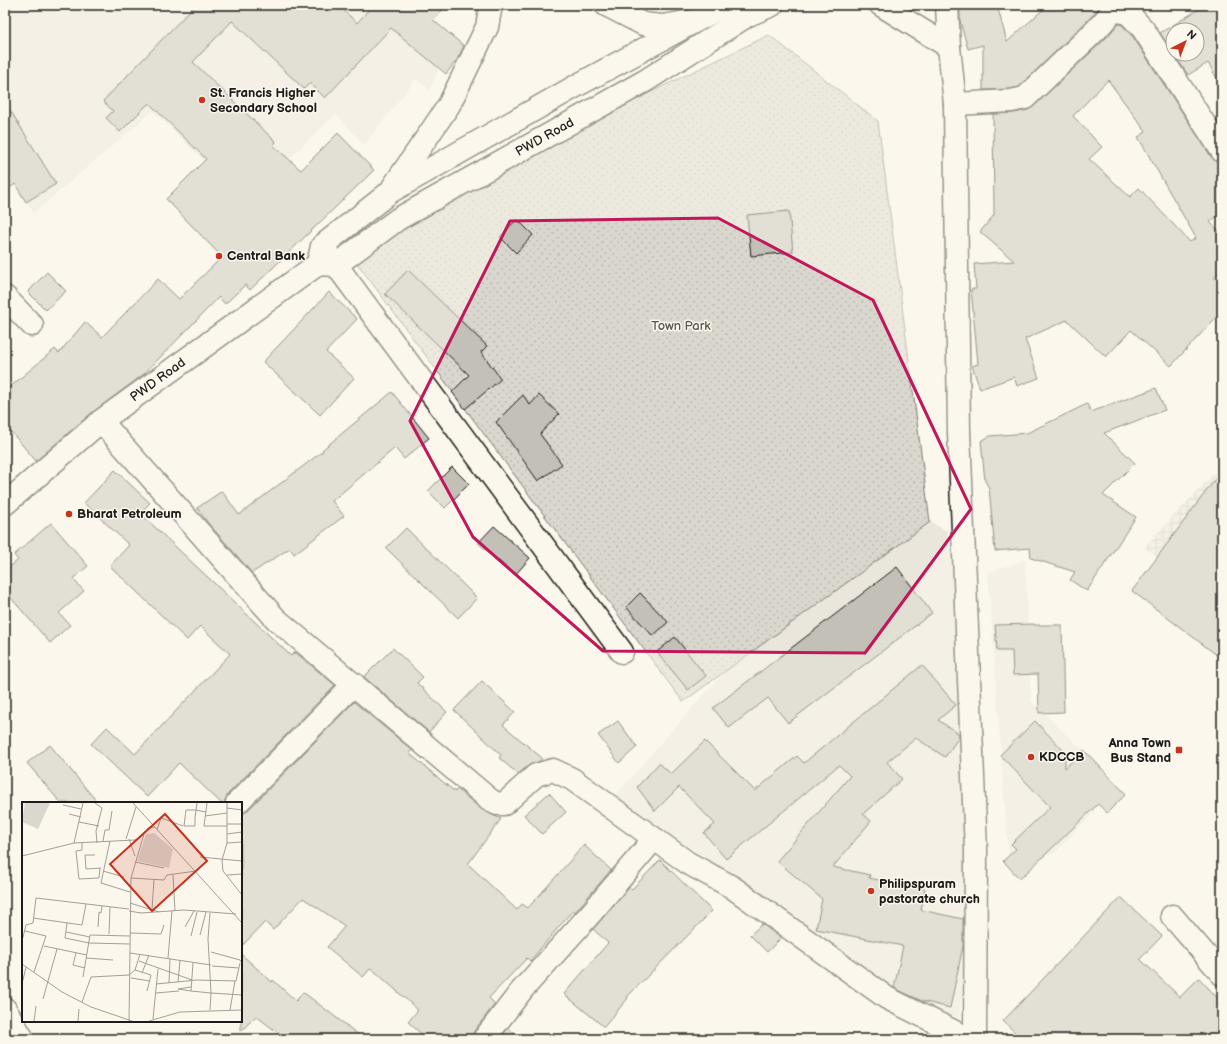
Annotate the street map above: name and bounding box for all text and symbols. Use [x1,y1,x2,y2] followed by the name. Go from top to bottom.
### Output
[1165,22,1205,62] north arrow
[1184,27,1199,43] text: N
[210,85,317,116] place label: St. Francis Higher Secondary School
[197,95,207,105] marker: St. Francis Higher Secondary School
[513,114,577,160] street label: PWD Road
[227,248,305,264] place label: Central Bank
[214,251,224,261] marker: Central Bank
[651,318,711,334] park label: Town Park
[127,355,189,405] street label: PWD Road
[77,506,182,522] place label: Bharat Petroleum
[64,509,74,519] marker: Bharat Petroleum
[1108,735,1171,766] place label: Anna Town Bus Stand
[1174,745,1184,755] marker: Anna Town Bus Stand
[1039,749,1085,765] place label: KDCCB
[1026,752,1036,762] marker: KDCCB
[22,802,242,1022] inset map
[879,876,980,907] place label: Philipspuram pastorate church
[866,886,876,896] marker: Philipspuram pastorate church

